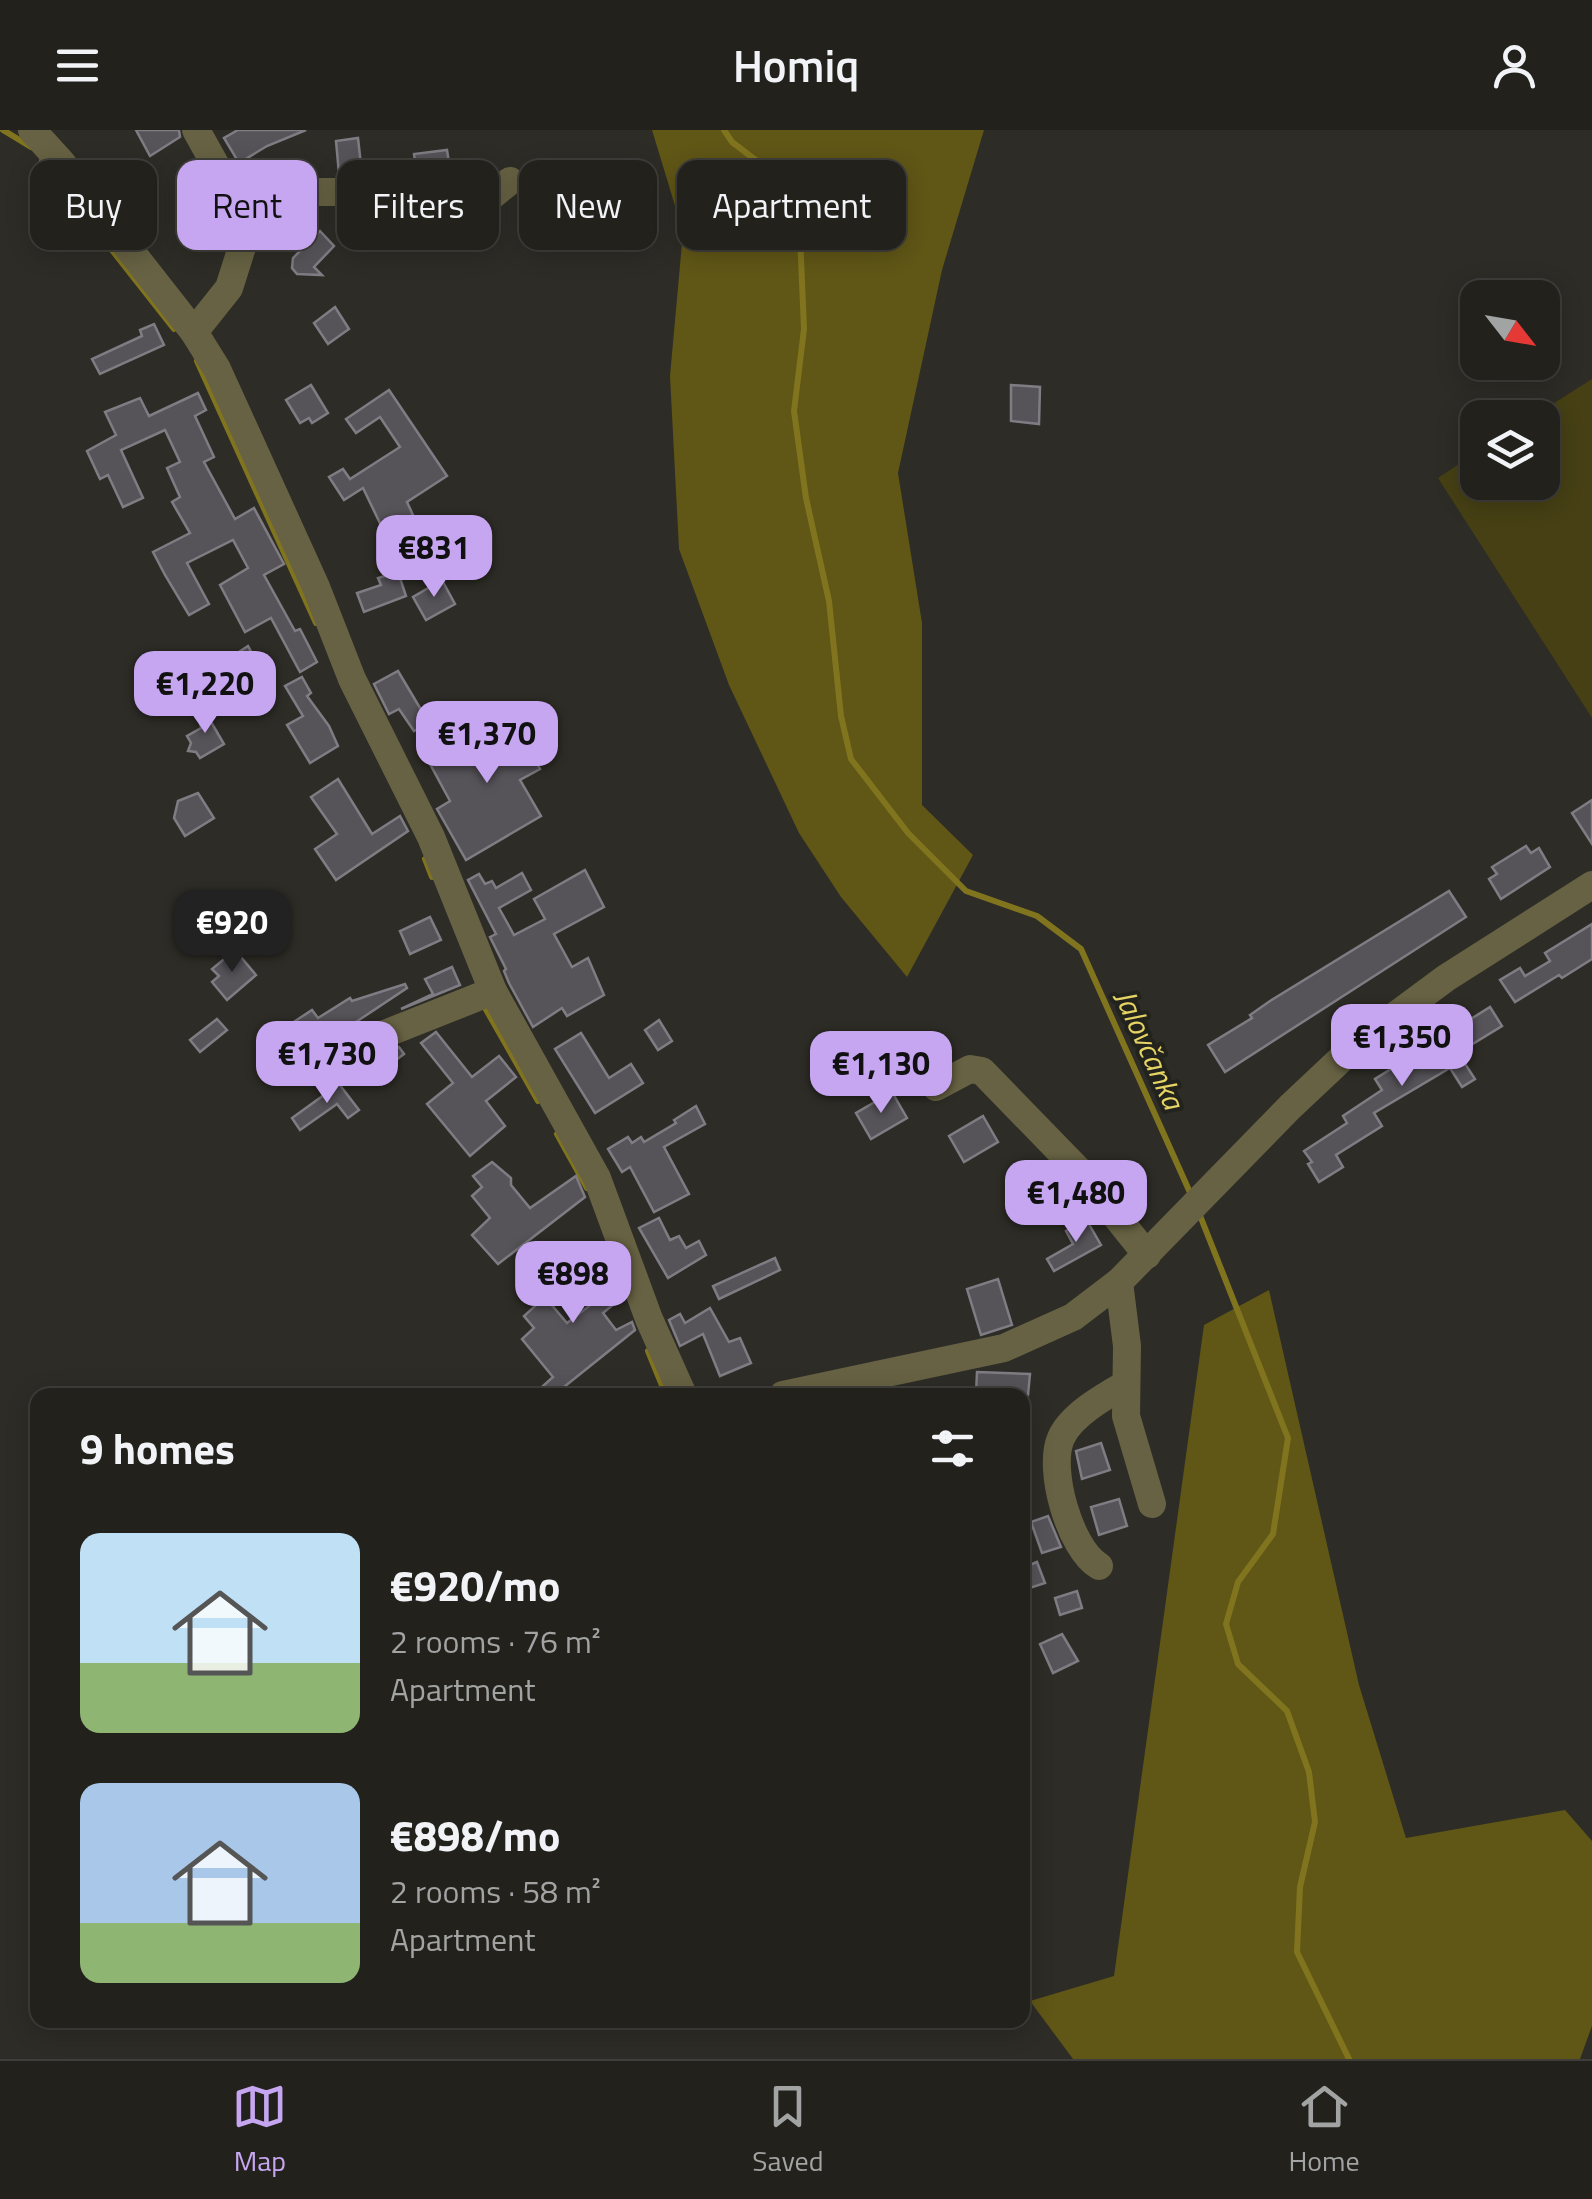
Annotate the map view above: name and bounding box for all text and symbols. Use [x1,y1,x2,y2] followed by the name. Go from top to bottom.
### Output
[733,31,859,99] text: Homiq
[50,38,105,93] icon: menu
[1487,38,1542,93] icon: person
[30,160,157,250] chip: Buy
[177,160,317,250] chip: Rent
[337,160,499,250] chip: Filters
[519,160,657,250] chip: New
[677,160,906,250] chip: Apartment
[1460,280,1560,380] north arrow
[1460,280,1560,500] map controls
[1460,400,1560,500] button: layers
[375,515,493,600] pin: €831
[398,523,470,571] text: €831
[124,651,286,736] pin: €1,220
[156,659,254,707] text: €1,220
[406,701,568,786] pin: €1,370
[438,709,536,757] text: €1,370
[173,890,291,975] pin: €920
[196,898,268,946] text: €920
[1103,982,1198,1118] water label: Jalovčanka
[1321,1004,1483,1089] pin: €1,350
[1353,1012,1451,1060] text: €1,350
[246,1021,408,1106] pin: €1,730
[278,1029,376,1077] text: €1,730
[800,1031,962,1116] pin: €1,130
[832,1039,930,1087] text: €1,130
[995,1160,1157,1245] pin: €1,480
[1027,1168,1125,1216] text: €1,480
[514,1241,632,1326] pin: €898
[537,1249,609,1297] text: €898
[80,1416,235,1480] text: 9 homes
[925,1421,980,1476] icon: filters
[390,1553,560,1617] text: €920/mo
[160,1573,280,1693] icon: home
[390,1617,601,1665] text: 2 rooms · 76 m²
[390,1665,536,1713] text: Apartment
[390,1803,560,1867] text: €898/mo
[160,1823,280,1943] icon: home
[390,1867,601,1915] text: 2 rooms · 58 m²
[390,1915,536,1963] text: Apartment
[232,2079,287,2182] tab: Map
[752,2079,824,2182] tab: Saved
[1288,2079,1360,2182] tab: Home

